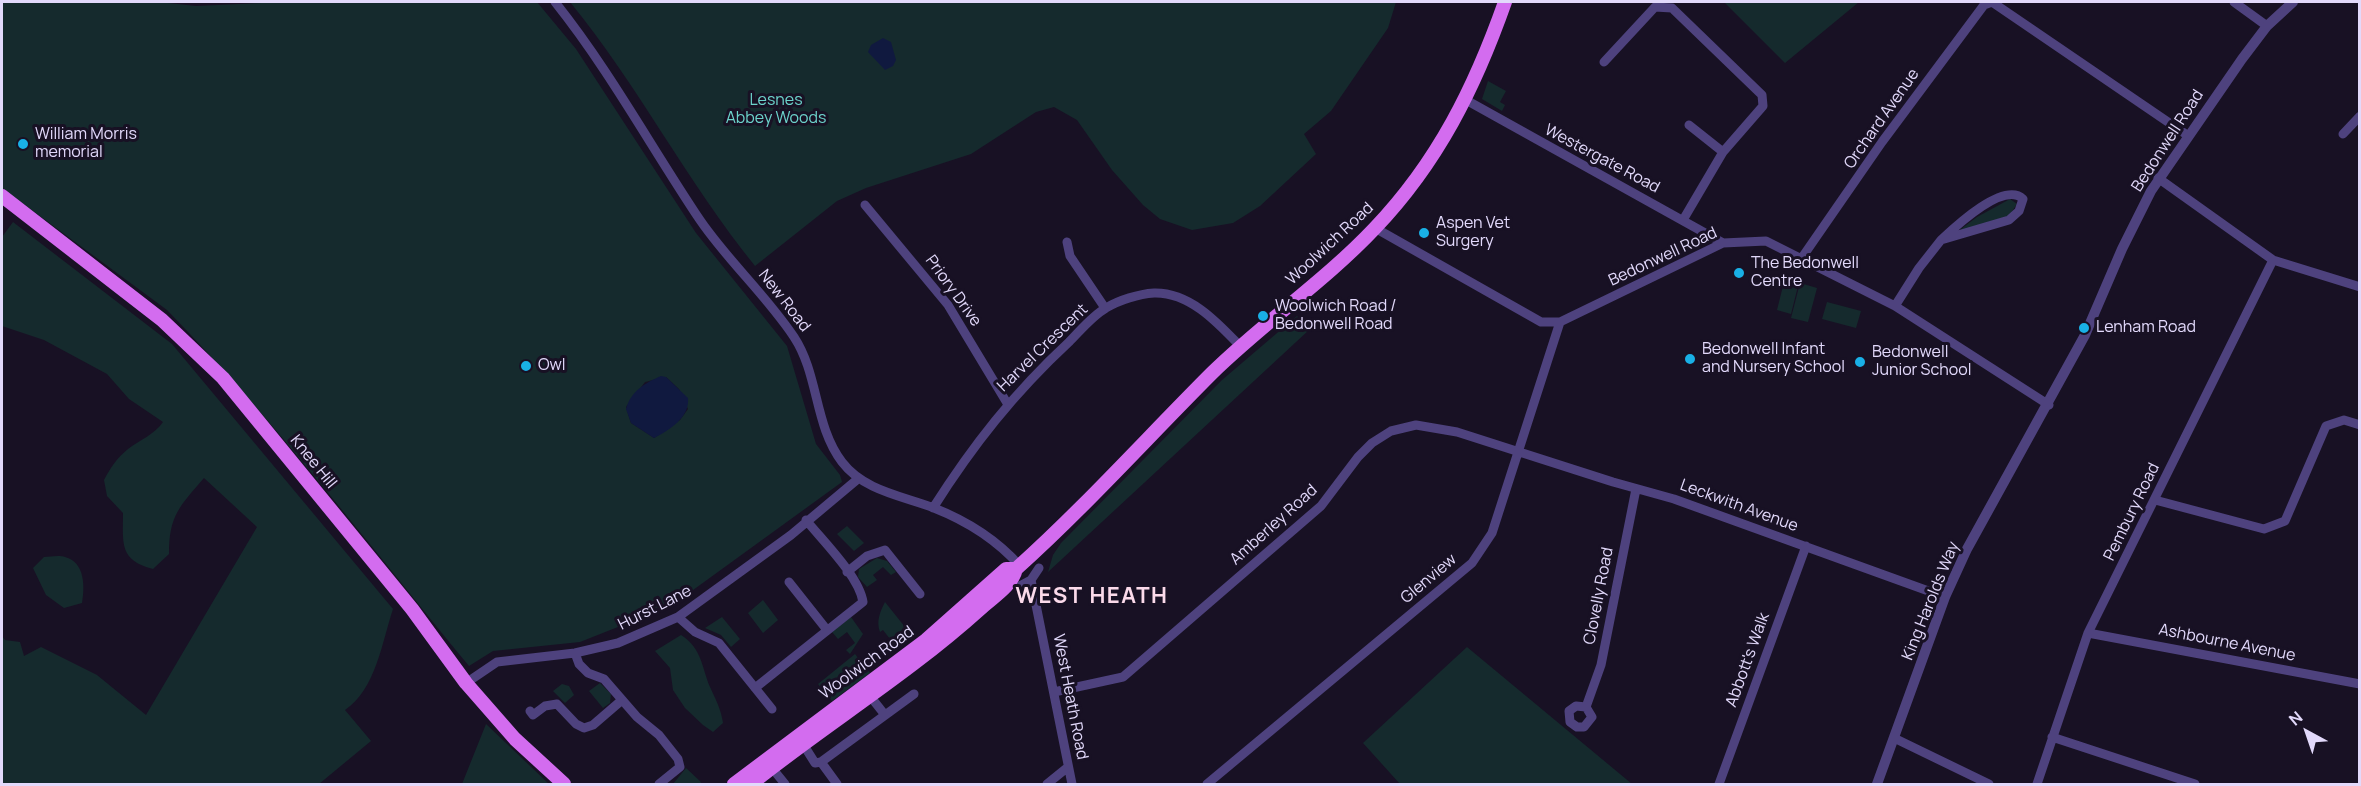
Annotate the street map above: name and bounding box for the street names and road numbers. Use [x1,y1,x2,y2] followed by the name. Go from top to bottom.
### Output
[1840,65,1924,173] street label: Orchard Avenue
[2128,86,2208,196] street label: Bedonwell Road
[1541,121,1663,197] street label: Westergate Road
[1282,199,1378,289] street label: Woolwich Road
[1606,223,1720,291] street label: Bedonwell Road
[921,252,985,330] street label: Priory Drive
[754,266,814,336] street label: New Road
[994,300,1092,396] street label: Harvel Crescent
[286,431,340,493] street label: Knee Hill
[2100,460,2164,564] street label: Pembury Road
[1677,476,1801,536] street label: Leckwith Avenue
[1226,481,1322,569] street label: Amberley Road
[1898,539,1964,663] street label: King Harolds Way
[1580,546,1618,646] street label: Clovelly Road
[1397,550,1461,608] street label: Glenview
[615,581,695,635] street label: Hurst Lane
[1722,610,1774,710] street label: Abbott's Walk
[2157,620,2297,666] street label: Ashbourne Avenue
[816,622,918,704] street label: Woolwich Road
[1048,633,1092,761] street label: West Heath Road

